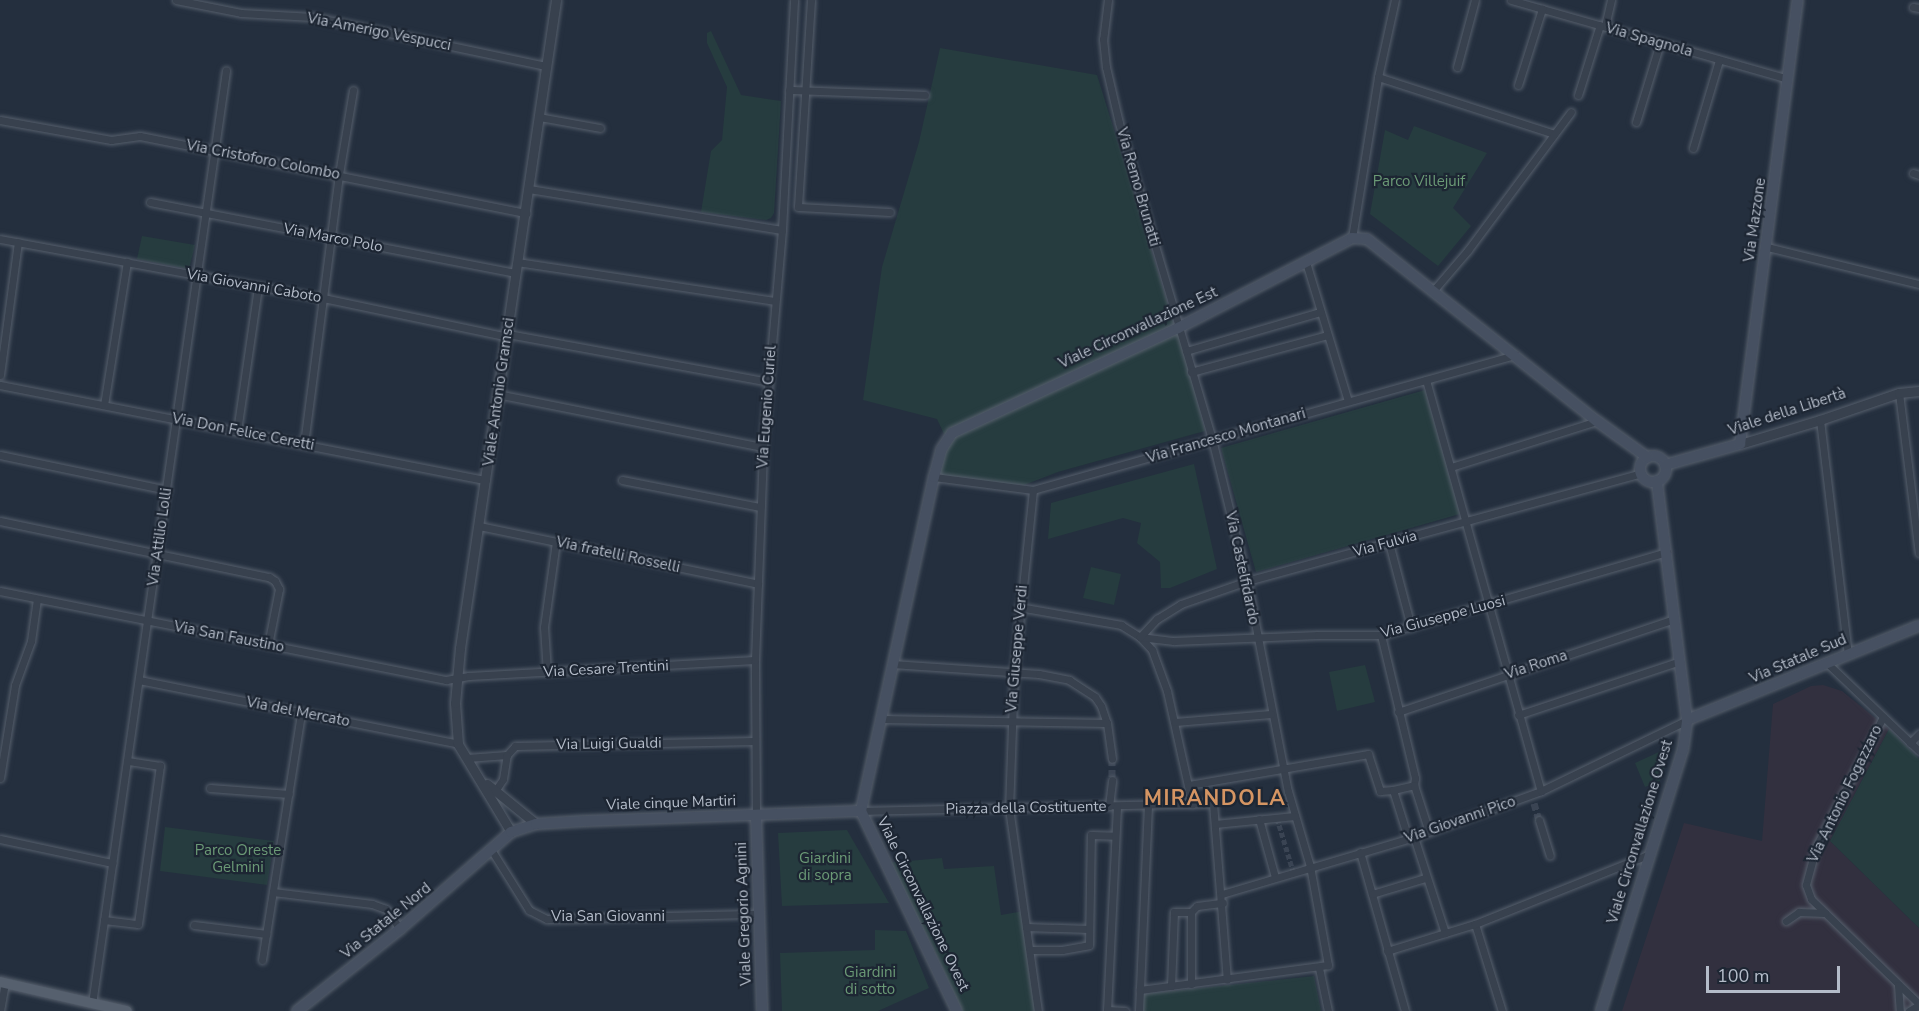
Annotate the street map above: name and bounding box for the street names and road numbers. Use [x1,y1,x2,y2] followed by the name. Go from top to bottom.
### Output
[306,9,452,55] street label: Via Amerigo Vespucci
[1603,19,1695,61] street label: Via Spagnola
[1112,126,1164,248] street label: Via Remo Brunatti
[185,136,341,184] street label: Via Cristoforo Colombo
[1740,177,1770,263] street label: Via Mazzone
[282,220,384,256] street label: Via Marco Polo
[185,265,323,307] street label: Via Giovanni Caboto
[1056,283,1220,373] street label: Viale Circonvallazione Est
[480,317,518,467] street label: Viale Antonio Gramsci
[754,345,780,469] street label: Via Eugenio Curiel
[1726,384,1848,440] street label: Viale della Libertà
[1144,405,1308,467] street label: Via Francesco Montanari
[170,409,316,455] street label: Via Don Felice Ceretti
[144,487,176,587] street label: Via Attilio Lolli
[1221,510,1263,626] street label: Via Castelfidardo
[1351,527,1419,561] street label: Via Fulvia
[554,533,682,577] street label: Via fratelli Rosselli
[1002,585,1032,713] street label: Via Giuseppe Verdi
[1379,592,1507,642] street label: Via Giuseppe Luosi
[172,617,286,657] street label: Via San Faustino
[1747,630,1849,688] street label: Via Statale Sud
[1502,646,1570,684] street label: Via Roma
[543,657,669,681] street label: Via Cesare Trentini
[245,693,351,731] street label: Via del Mercato
[1804,722,1886,866] street label: Via Antonio Fogazzaro
[556,734,662,754] street label: Via Luigi Gualdi
[1603,738,1677,926] street label: Viale Circonvallazione Ovest
[606,792,736,814] street label: Viale cinque Martiri
[1402,793,1518,847] street label: Via Giovanni Pico
[945,798,1107,818] street label: Piazza della Costituente
[873,814,973,994] street label: Viale Circonvallazione Ovest
[732,842,756,986] street label: Viale Gregorio Agnini
[337,879,435,963] street label: Via Statale Nord
[551,908,665,926] street label: Via San Giovanni

